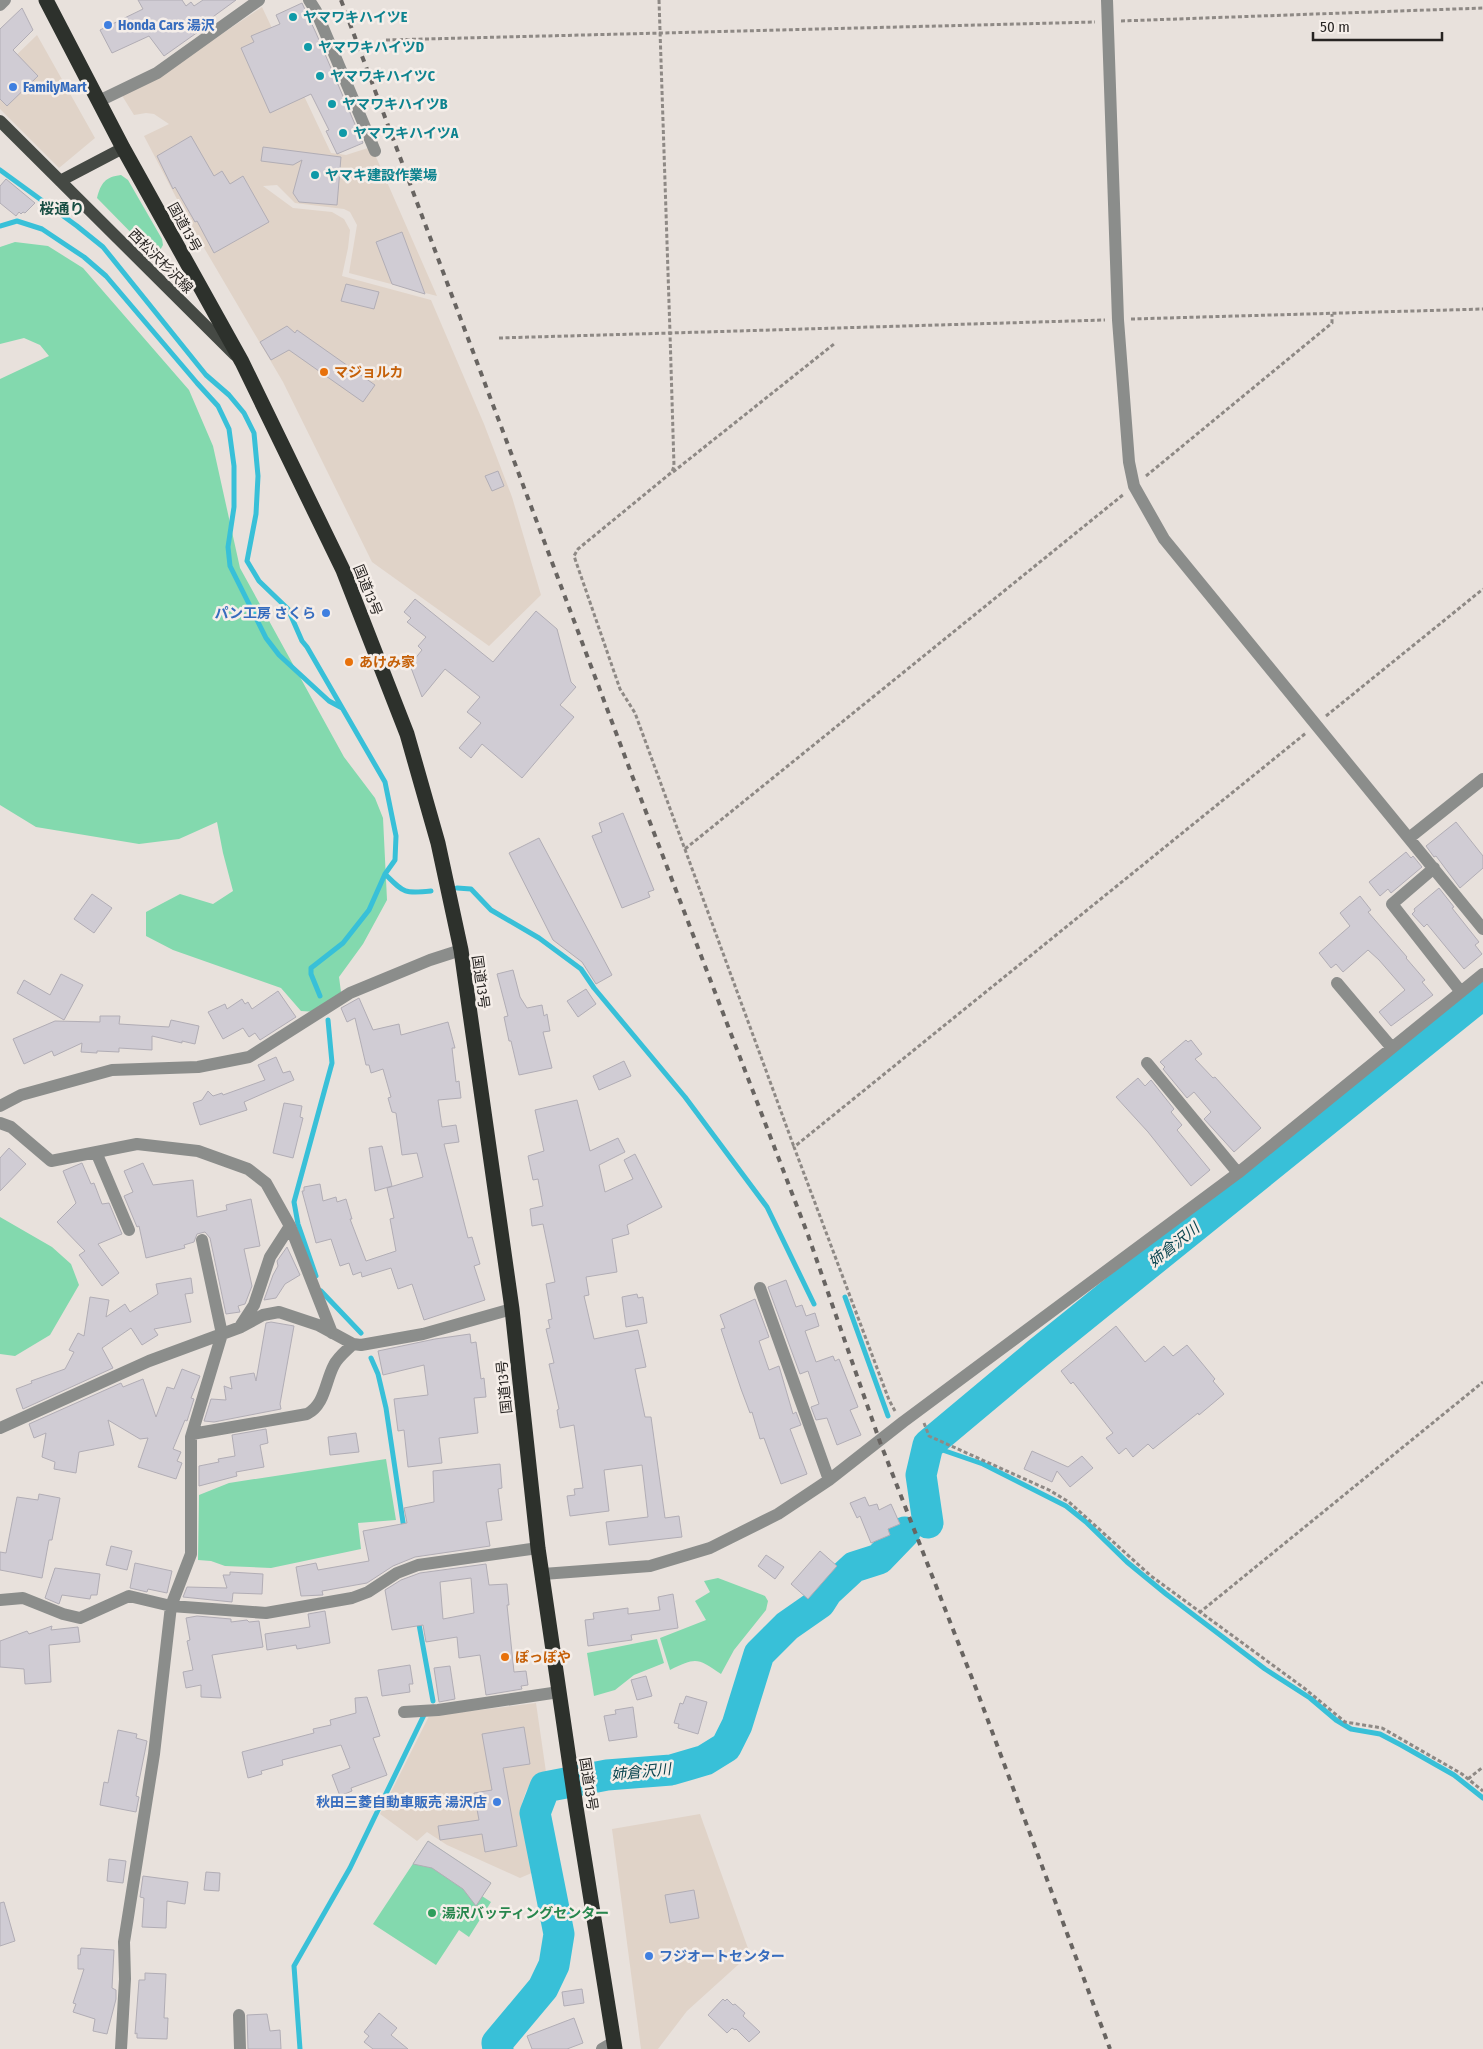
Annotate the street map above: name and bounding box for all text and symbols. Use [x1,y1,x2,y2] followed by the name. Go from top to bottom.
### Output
[303,9,408,26] place label: ヤマワキハイツE
[1313,10,1442,42] scale bar
[287,11,299,23] marker: ヤマワキハイツE
[118,17,215,34] place label: Honda Cars 湯沢
[1320,18,1350,36] text: 50 m
[102,19,114,31] marker: Honda Cars 湯沢
[318,39,424,56] place label: ヤマワキハイツD
[302,41,314,53] marker: ヤマワキハイツD
[330,68,436,85] place label: ヤマワキハイツC
[314,70,326,82] marker: ヤマワキハイツC
[23,79,88,96] place label: FamilyMart
[7,81,19,93] marker: FamilyMart
[342,96,448,113] place label: ヤマワキハイツB
[326,98,338,110] marker: ヤマワキハイツB
[353,125,459,142] place label: ヤマワキハイツA
[337,127,349,139] marker: ヤマワキハイツA
[325,167,437,184] place label: ヤマキ建設作業場
[309,169,321,181] marker: ヤマキ建設作業場
[39,200,85,218] district label: 桜通り
[164,200,205,255] street label: 国道13号
[125,226,196,297] street label: 西松沢杉沢線
[334,364,404,381] place label: マジョルカ
[318,366,330,378] marker: マジョルカ
[350,562,385,618] street label: 国道13号
[214,605,316,622] place label: パン工房 さくら
[320,607,332,619] marker: パン工房 さくら
[359,654,415,671] place label: あけみ家
[343,656,355,668] marker: あけみ家
[468,954,493,1010] street label: 国道13号
[1145,1218,1205,1271] water label: 姉倉沢川
[493,1359,516,1415] street label: 国道13号
[515,1649,571,1666] place label: ぽっぽや
[499,1651,511,1663] marker: ぽっぽや
[576,1756,601,1812] street label: 国道13号
[610,1760,674,1784] water label: 姉倉沢川
[316,1794,487,1811] place label: 秋田三菱自動車販売 湯沢店
[491,1796,503,1808] marker: 秋田三菱自動車販売 湯沢店
[442,1905,609,1922] place label: 湯沢バッティングセンター
[426,1907,438,1919] marker: 湯沢バッティングセンター
[659,1948,785,1965] place label: フジオートセンター
[643,1950,655,1962] marker: フジオートセンター

